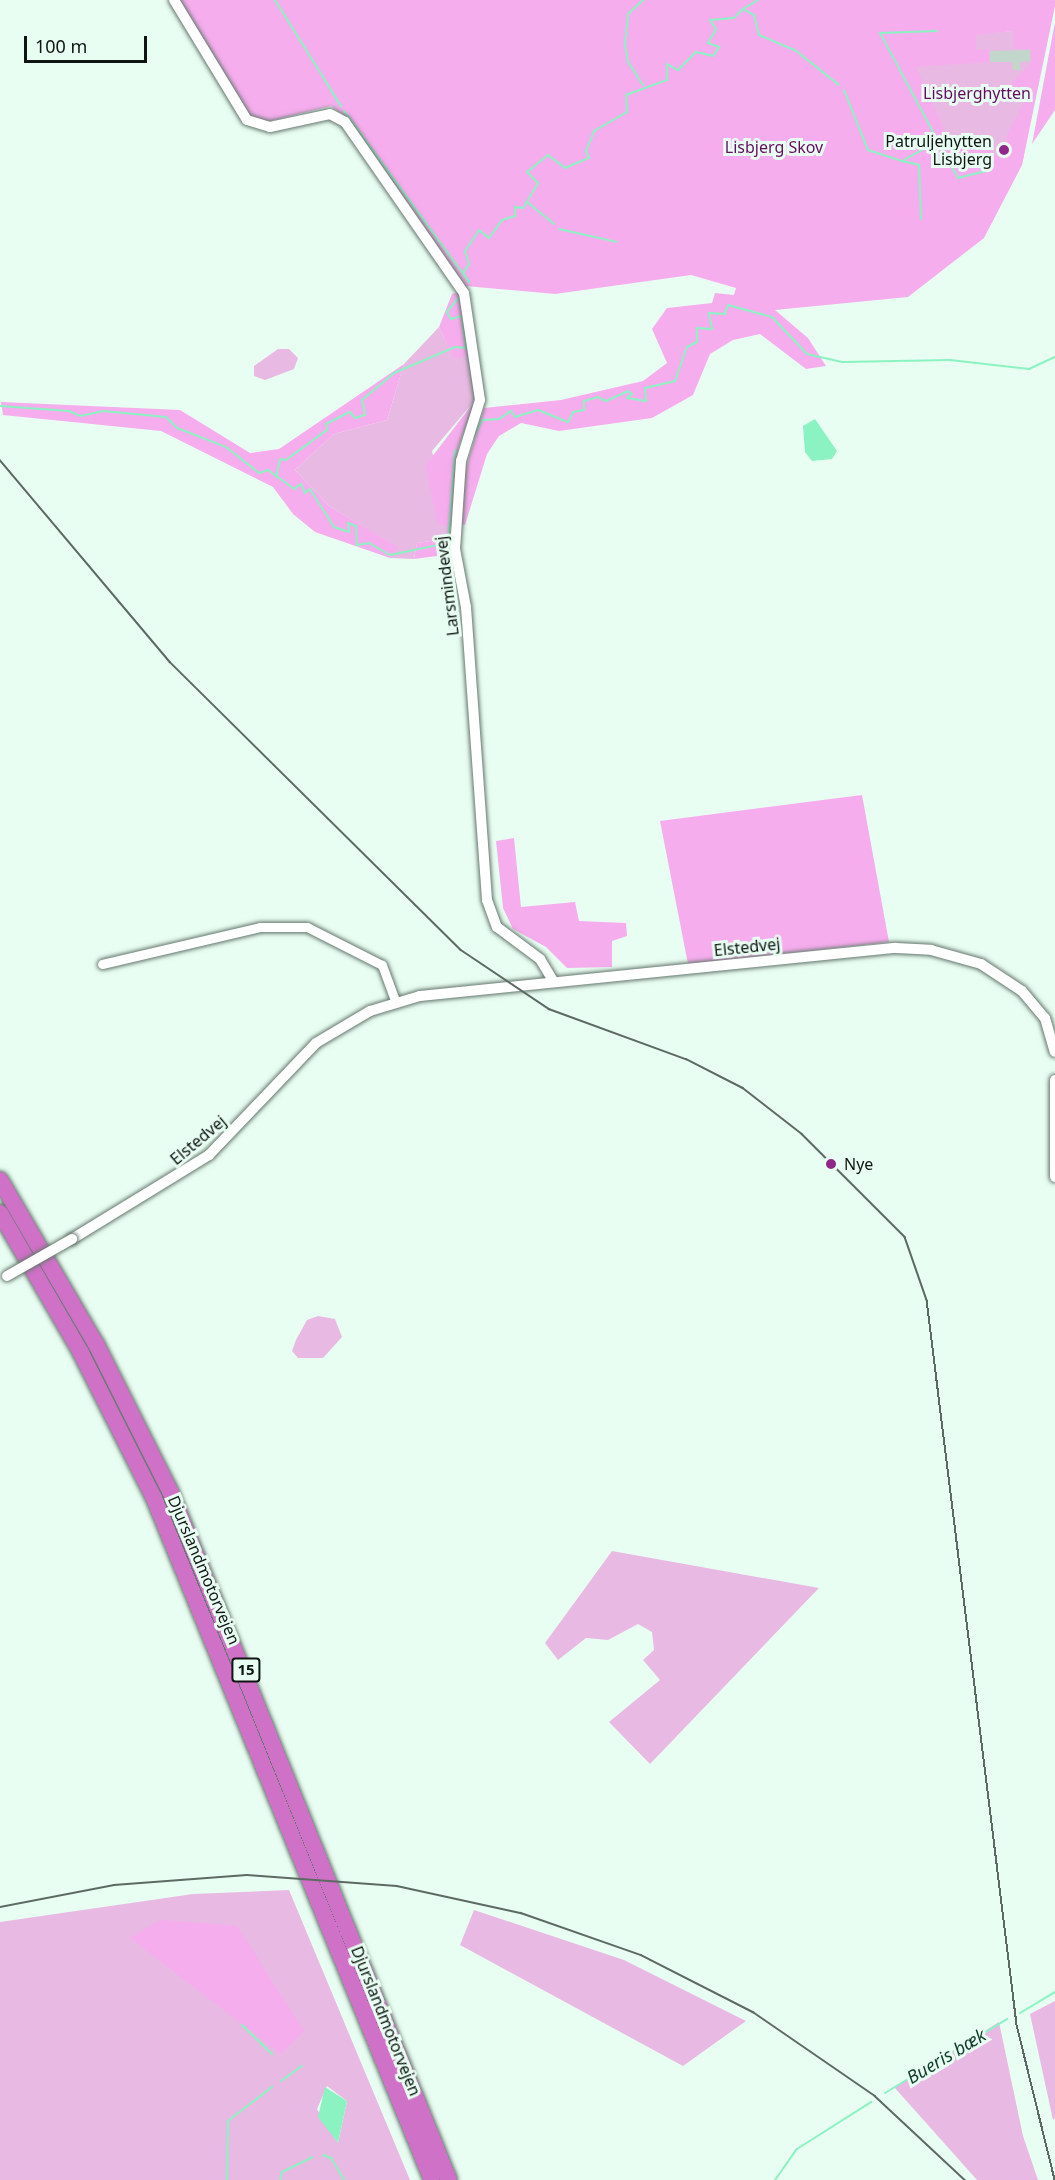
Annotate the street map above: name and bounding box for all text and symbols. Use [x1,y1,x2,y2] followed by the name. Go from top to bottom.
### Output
[27,24,150,62] scale bar
[35,34,87,58] text: 100 m
[923,83,1031,103] park label: Lisbjerghytten
[885,131,992,169] place label: Patruljehytten Lisbjerg
[725,137,823,157] park label: Lisbjerg Skov
[997,143,1011,157] marker: Patruljehytten Lisbjerg
[431,535,463,637] street label: Larsmindevej
[713,934,781,960] street label: Elstedvej
[166,1111,230,1169] street label: Elstedvej
[844,1154,873,1174] place label: Nye
[822,1155,840,1173] marker: Nye
[164,1493,244,1647] street label: Djurslandmotorvejen
[231,1658,261,1682] road number: 15
[347,1943,425,2099] street label: Djurslandmotorvejen
[902,2024,990,2088] water label: Bueris bæk

